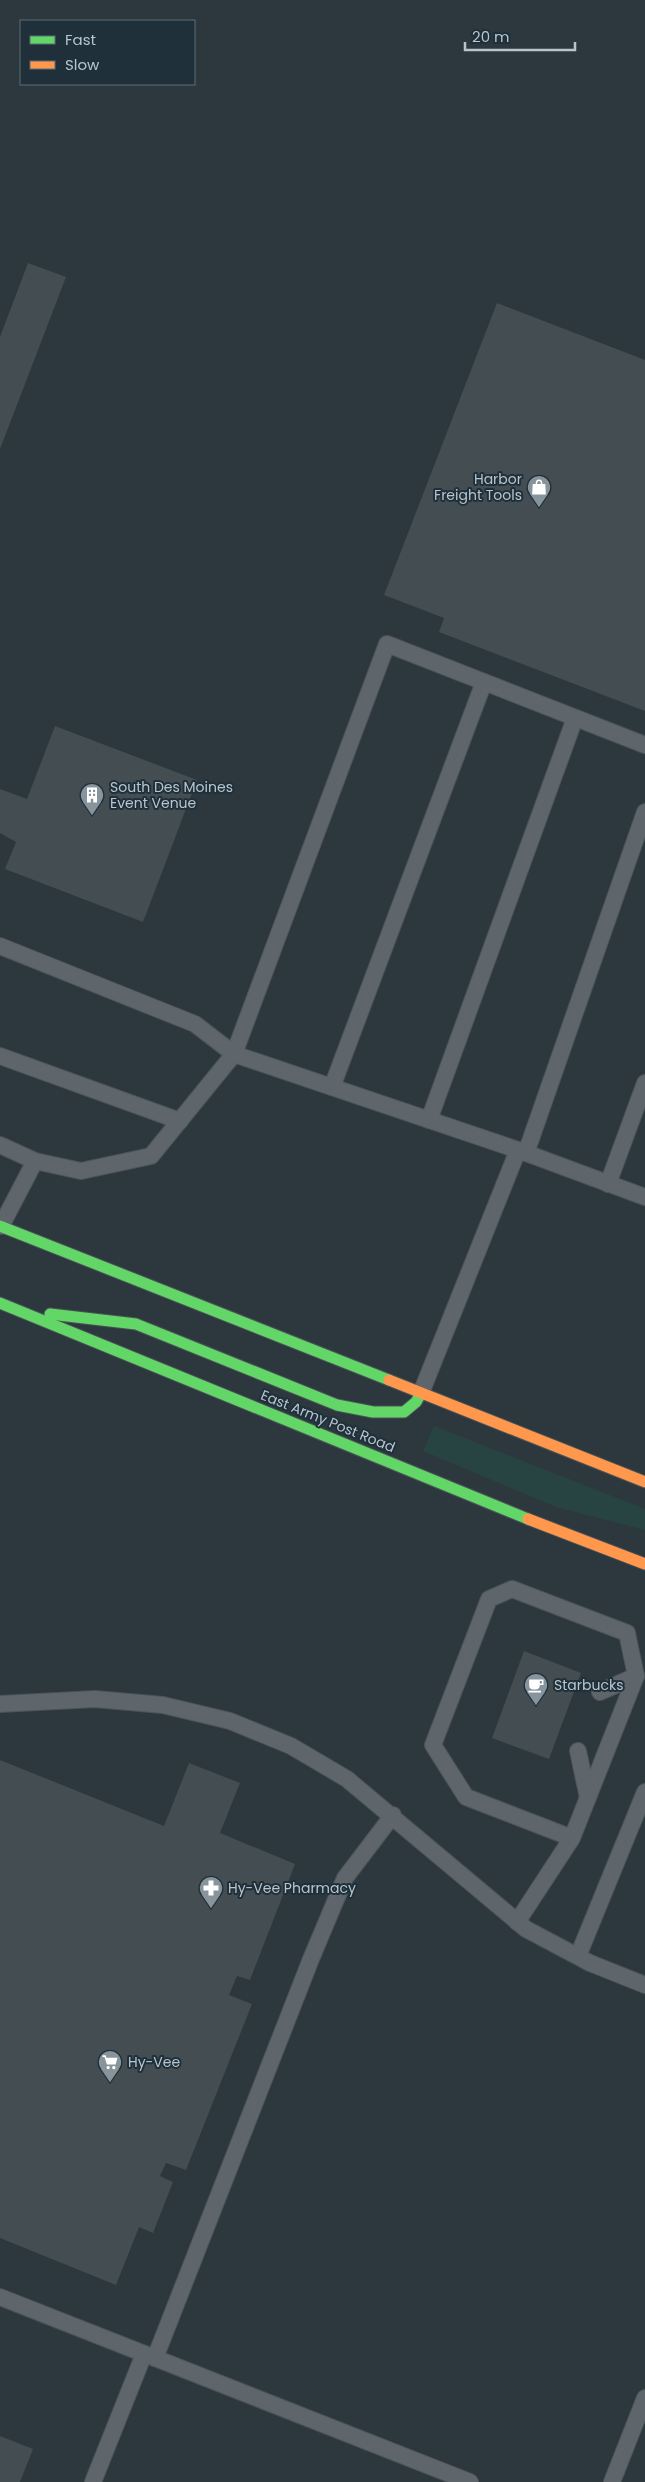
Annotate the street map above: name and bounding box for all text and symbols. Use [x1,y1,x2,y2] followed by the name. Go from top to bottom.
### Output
[20,20,195,85] legend
[465,20,575,52] scale bar
[472,26,510,47] text: 20 m
[65,29,96,50] text: Fast
[65,54,100,75] text: Slow
[434,469,522,505] place label: Harbor Freight Tools
[526,474,552,508] shop icon: Harbor Freight Tools
[110,777,233,813] place label: South Des Moines Event Venue
[79,782,105,816] building icon: South Des Moines Event Venue
[258,1385,398,1457] street label: East Army Post Road
[523,1672,549,1706] cafe icon: Starbucks
[554,1675,623,1695] place label: Starbucks
[198,1875,224,1909] pharmacy icon: Hy-Vee Pharmacy
[228,1878,356,1898] place label: Hy-Vee Pharmacy
[97,2049,123,2083] supermarket icon: Hy-Vee
[128,2052,180,2072] place label: Hy-Vee

